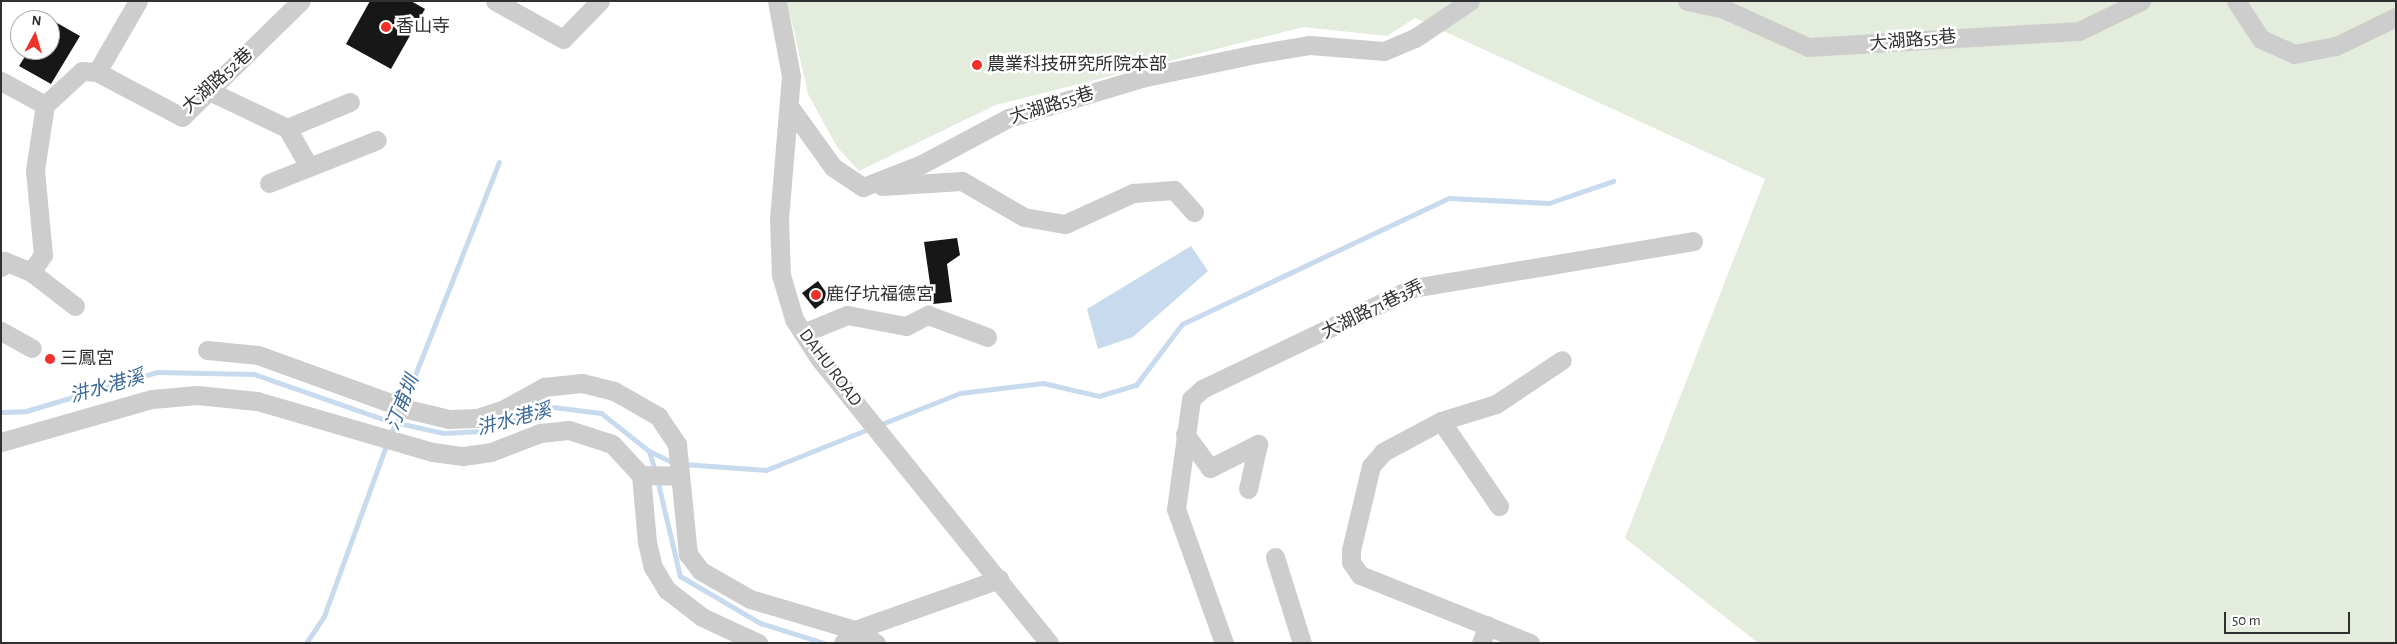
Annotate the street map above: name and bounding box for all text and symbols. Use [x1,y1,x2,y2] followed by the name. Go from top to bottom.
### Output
[10,10,60,60] north arrow
[31,14,42,29] text: N
[396,16,450,38] place label: 香山寺
[380,21,392,33] marker: 香山寺
[1869,26,1957,56] street label: 大湖路55巷
[178,44,258,118] street label: 大湖路52巷
[987,54,1167,76] place label: 農業科技研究所院本部
[971,59,983,71] marker: 農業科技研究所院本部
[1007,83,1097,129] street label: 大湖路55巷
[1318,276,1428,344] street label: 大湖路71巷3弄
[826,284,934,306] place label: 鹿仔坑福德宮
[810,289,822,301] marker: 鹿仔坑福德宮
[794,325,866,411] street label: DAHU ROAD
[60,348,114,370] place label: 三鳳宮
[44,353,56,365] marker: 三鳳宮
[67,366,147,408] water label: 汫水港溪
[382,372,424,434] water label: 汀甫圳
[474,399,554,441] water label: 汫水港溪
[2227,602,2353,634] scale bar
[2232,613,2261,628] text: 50 m

